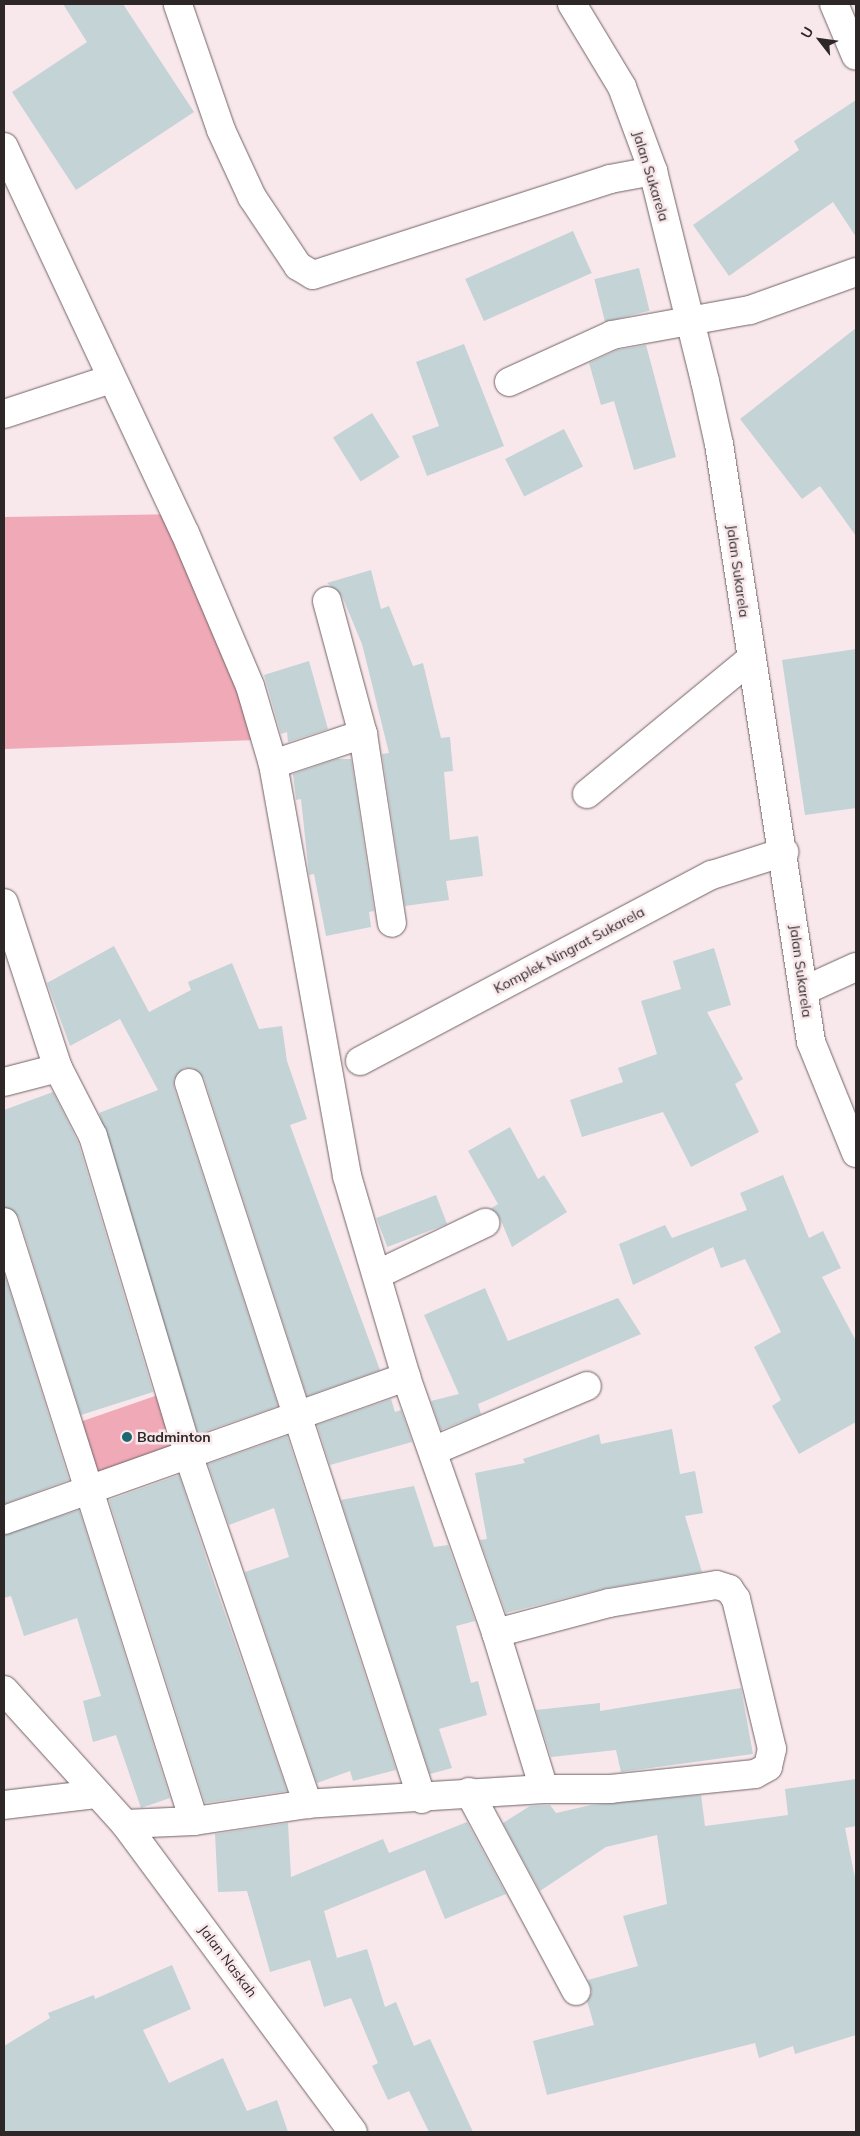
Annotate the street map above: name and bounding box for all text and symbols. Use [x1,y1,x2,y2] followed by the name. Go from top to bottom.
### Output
[795,15,845,65] north arrow
[797,24,817,41] text: U
[629,129,673,223] street label: Jalan Sukarela
[723,524,753,618] street label: Jalan Sukarela
[491,903,647,997] street label: Komplek Ningrat Sukarela
[786,924,816,1018] street label: Jalan Sukarela
[137,1429,211,1445] place label: Badminton
[121,1431,133,1443] marker: Badminton
[195,1922,261,2000] street label: Jalan Naskah

